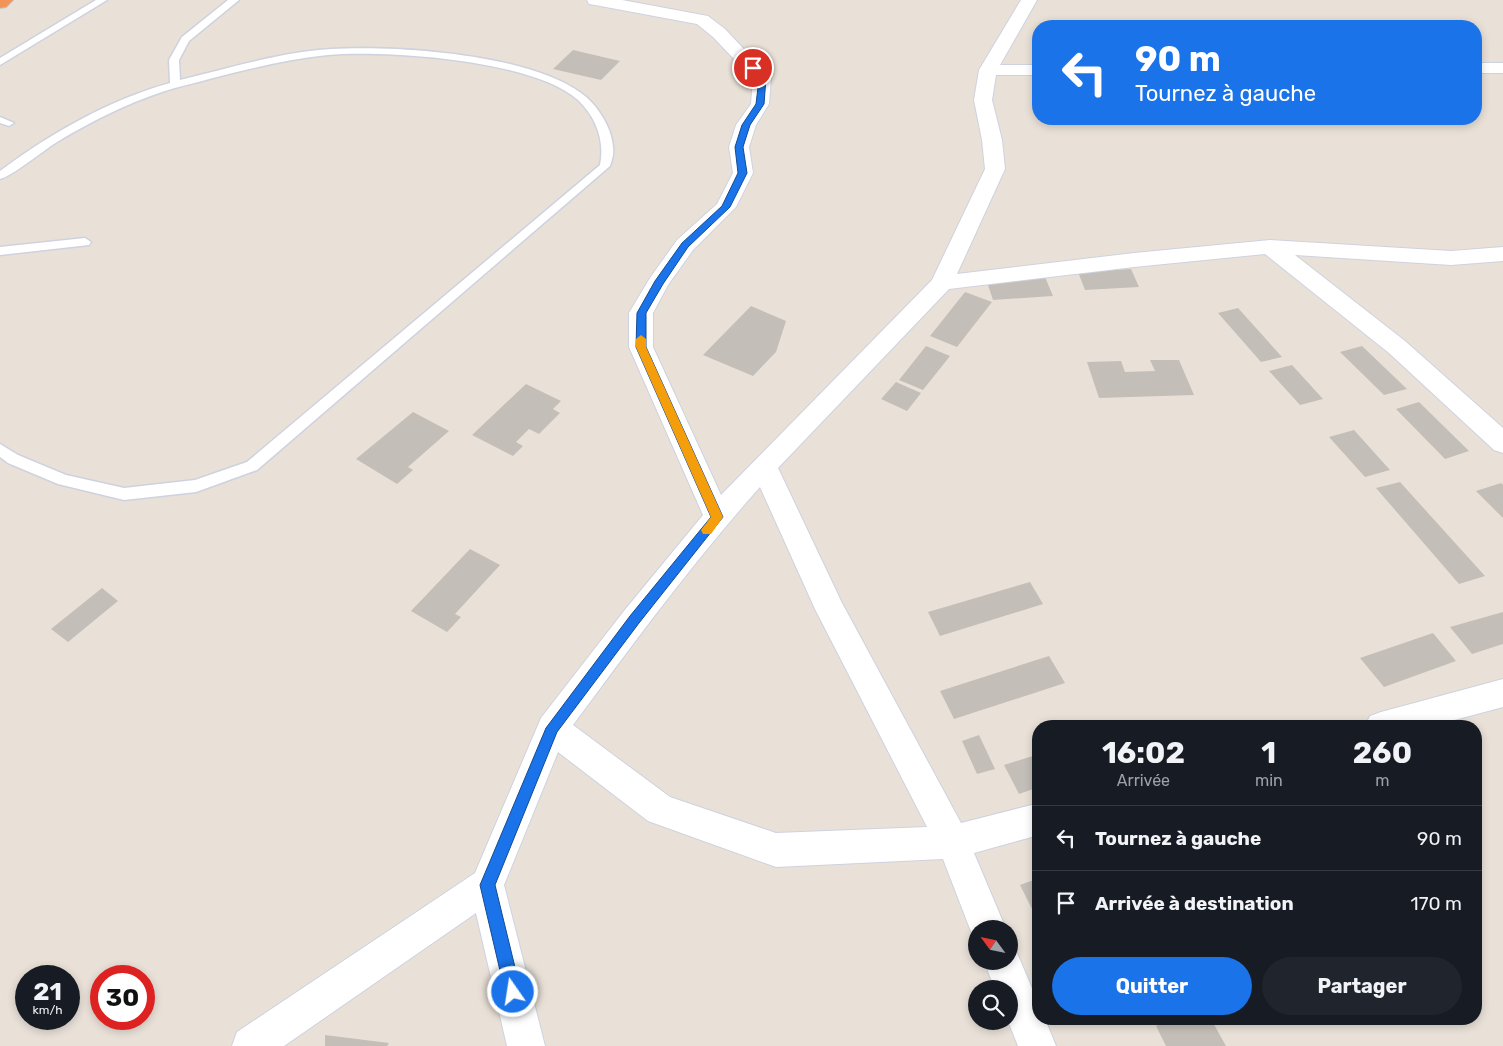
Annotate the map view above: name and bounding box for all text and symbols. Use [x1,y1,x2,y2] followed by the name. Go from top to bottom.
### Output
[1135,38,1221,80] text: 90 m
[1052,40,1117,105] icon: left
[732,47,774,89] pin
[739,54,767,82] icon: arrive
[1135,80,1316,107] text: Tournez à gauche
[1102,735,1185,771] text: 16:02
[1261,735,1276,771] text: 1
[1353,735,1412,771] text: 260
[1117,771,1170,790] text: Arrivée
[1255,771,1283,790] text: min
[1375,771,1389,790] text: m
[1052,824,1080,852] icon: left
[1095,827,1261,850] text: Tournez à gauche
[1417,827,1462,850] text: 90 m
[1052,889,1080,917] icon: arrive
[1095,892,1294,915] text: Arrivée à destination
[1411,892,1462,915] text: 170 m
[968,920,1018,970] north arrow
[968,920,1018,1030] map controls
[1052,957,1252,1015] button: Quitter
[1262,957,1462,1015] button: Partager
[90,965,155,1030] speed limit sign: 30
[486,965,538,1017] position arrow
[33,977,62,1006] text: 21
[968,980,1018,1030] button: search
[33,1003,62,1017] text: km/h

